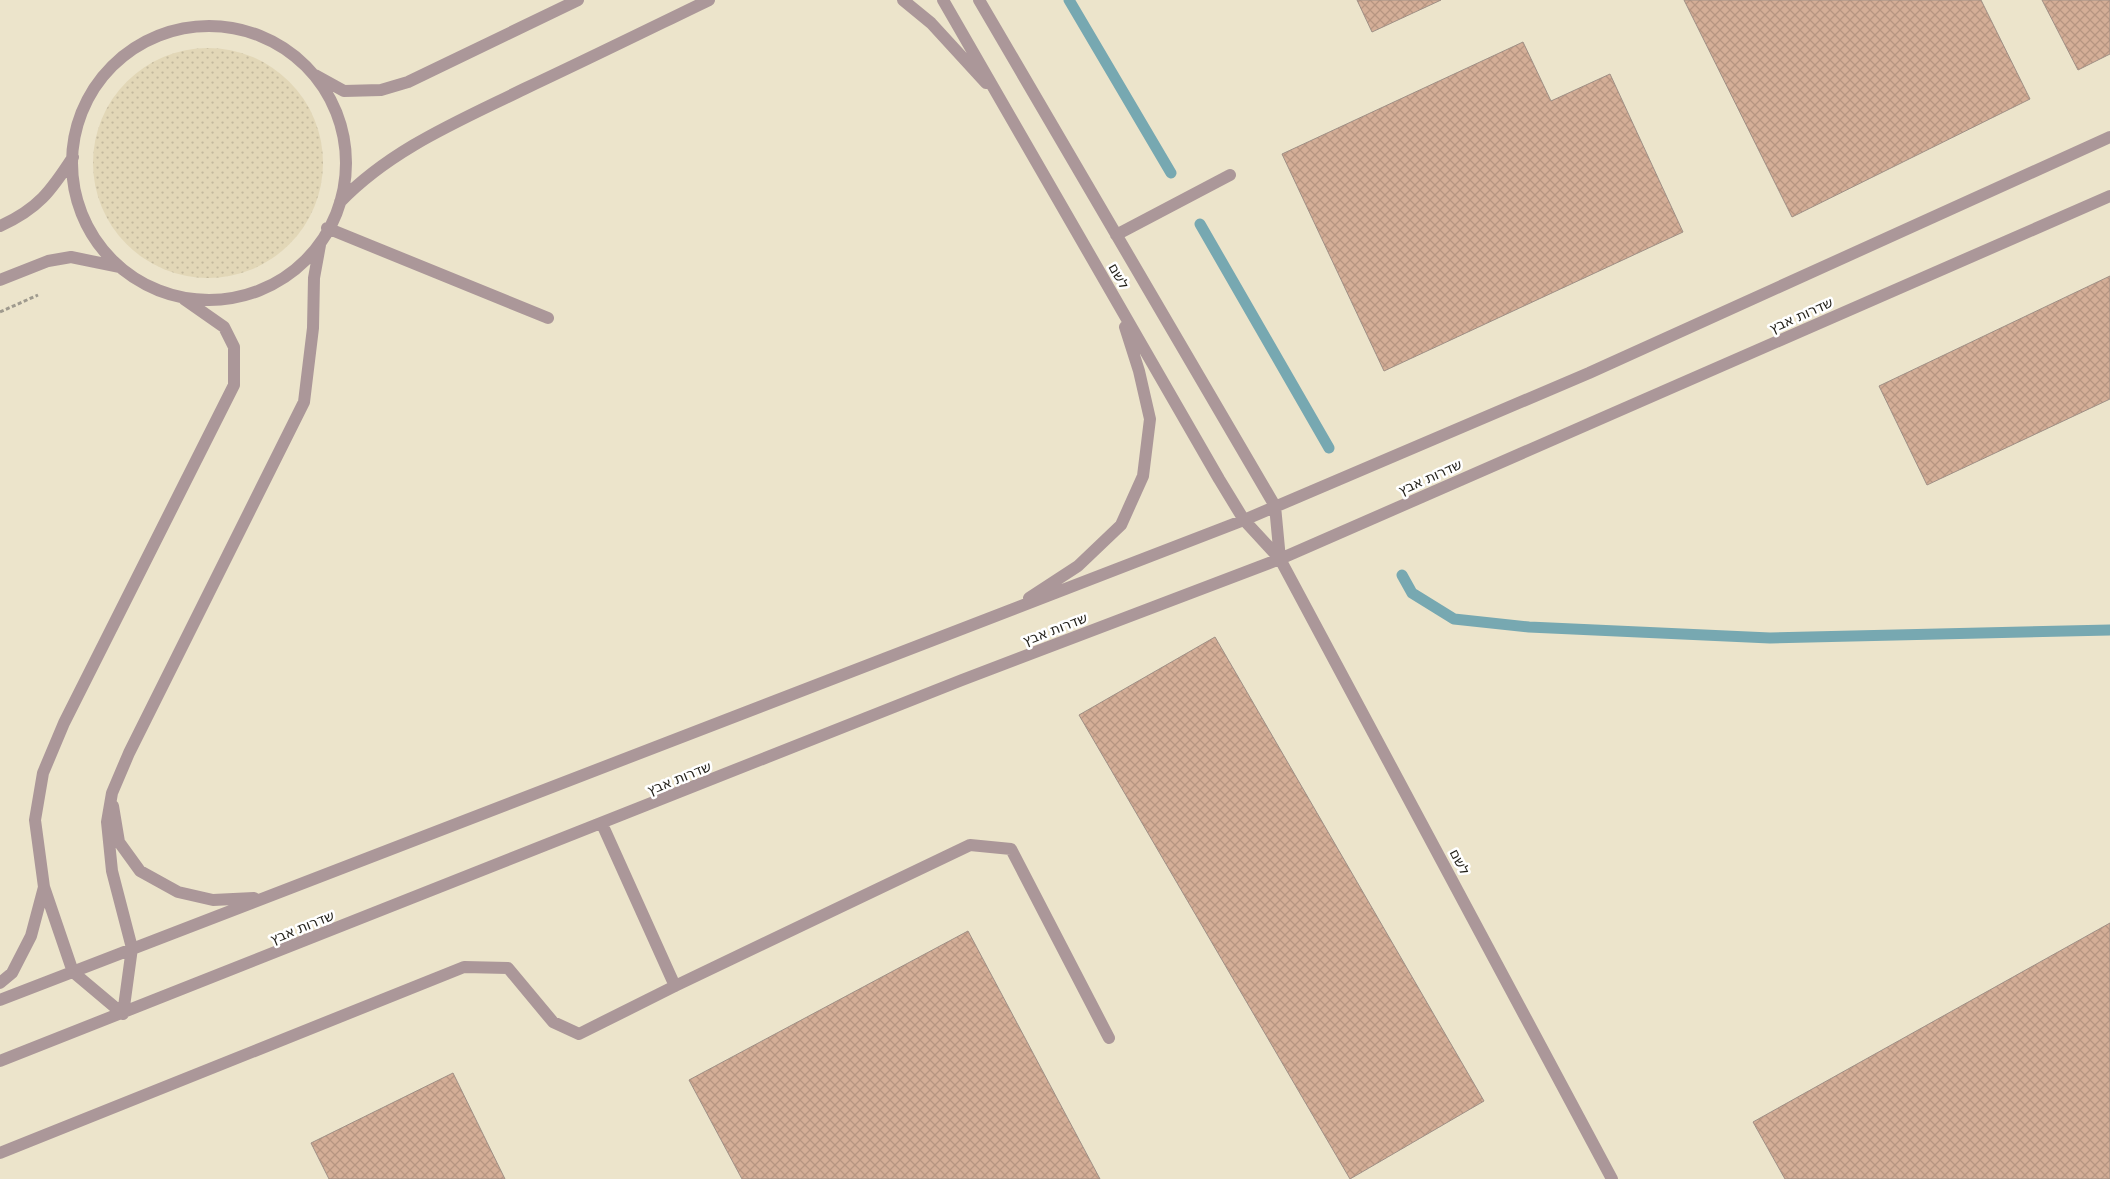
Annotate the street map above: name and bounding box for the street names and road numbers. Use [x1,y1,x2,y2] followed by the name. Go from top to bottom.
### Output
[1105,260,1133,292] street label: לשם
[1767,294,1835,336] street label: שדרות אבץ
[1396,456,1464,498] street label: שדרות אבץ
[1020,609,1090,649] street label: שדרות אבץ
[645,758,714,798] street label: שדרות אבץ
[1447,846,1473,878] street label: לשם
[268,907,337,947] street label: שדרות אבץ

